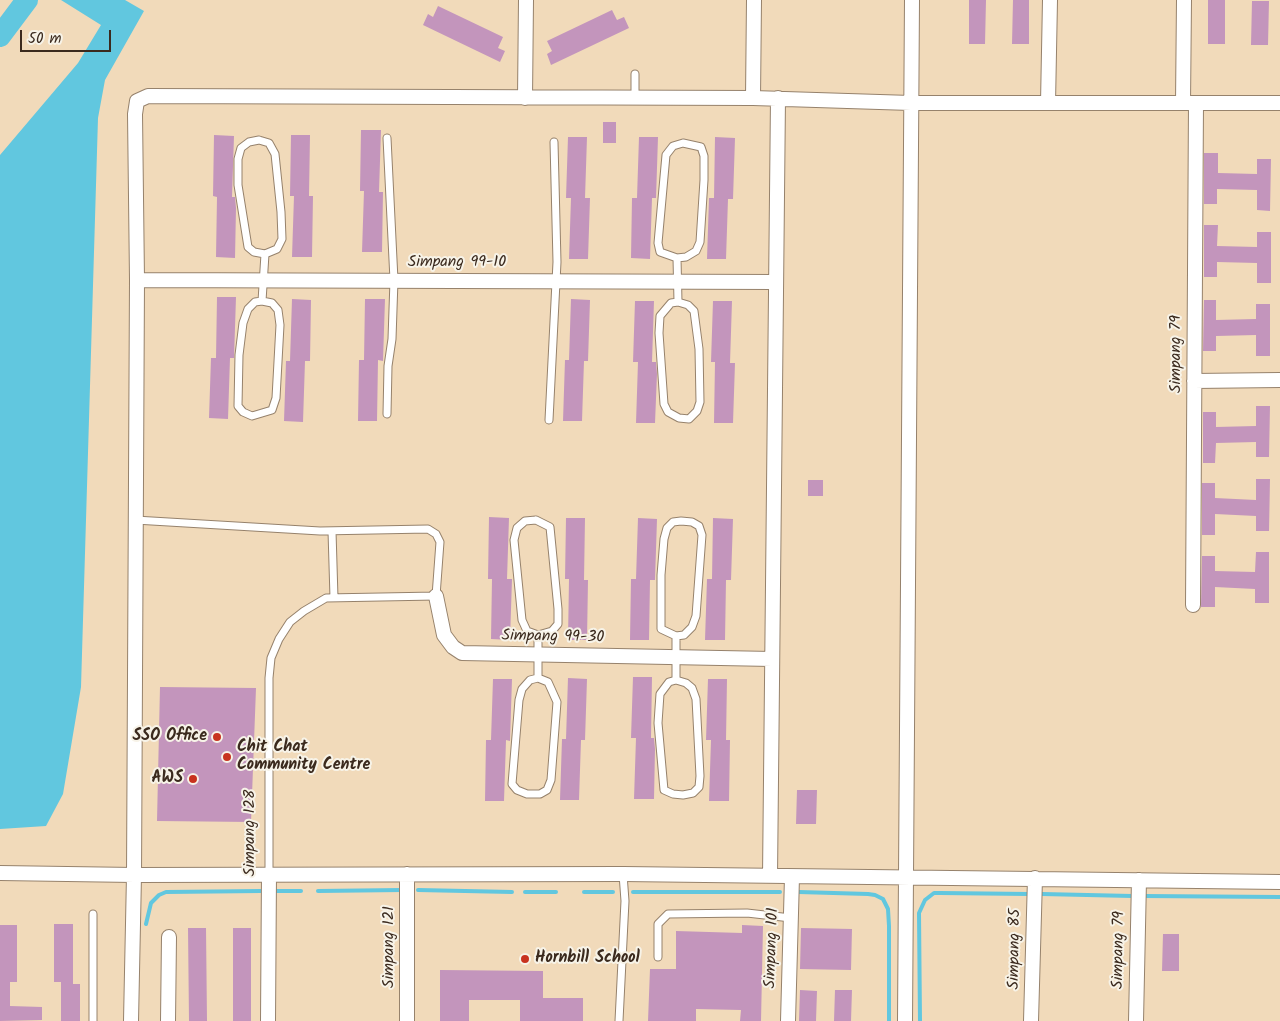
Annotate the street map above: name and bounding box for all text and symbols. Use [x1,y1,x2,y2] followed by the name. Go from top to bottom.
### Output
[22,20,114,52] scale bar
[28,27,62,51] text: 50 m
[408,253,506,273] street label: Simpang 99-10
[1167,315,1187,393] street label: Simpang 79
[501,628,605,648] street label: Simpang 99-30
[132,727,207,747] place label: SSO Office
[211,731,223,743] marker: SSO Office
[237,738,370,776] place label: Chit Chat Community Centre
[221,751,233,763] marker: Chit Chat Community Centre
[152,769,183,789] place label: AWS
[187,773,199,785] marker: AWS
[241,790,261,876] street label: Simpang 128
[380,906,400,988] street label: Simpang 121
[762,907,784,989] street label: Simpang 101
[1006,908,1026,990] street label: Simpang 85
[1110,911,1130,989] street label: Simpang 79
[535,949,640,969] place label: Hornbill School
[519,953,531,965] marker: Hornbill School

